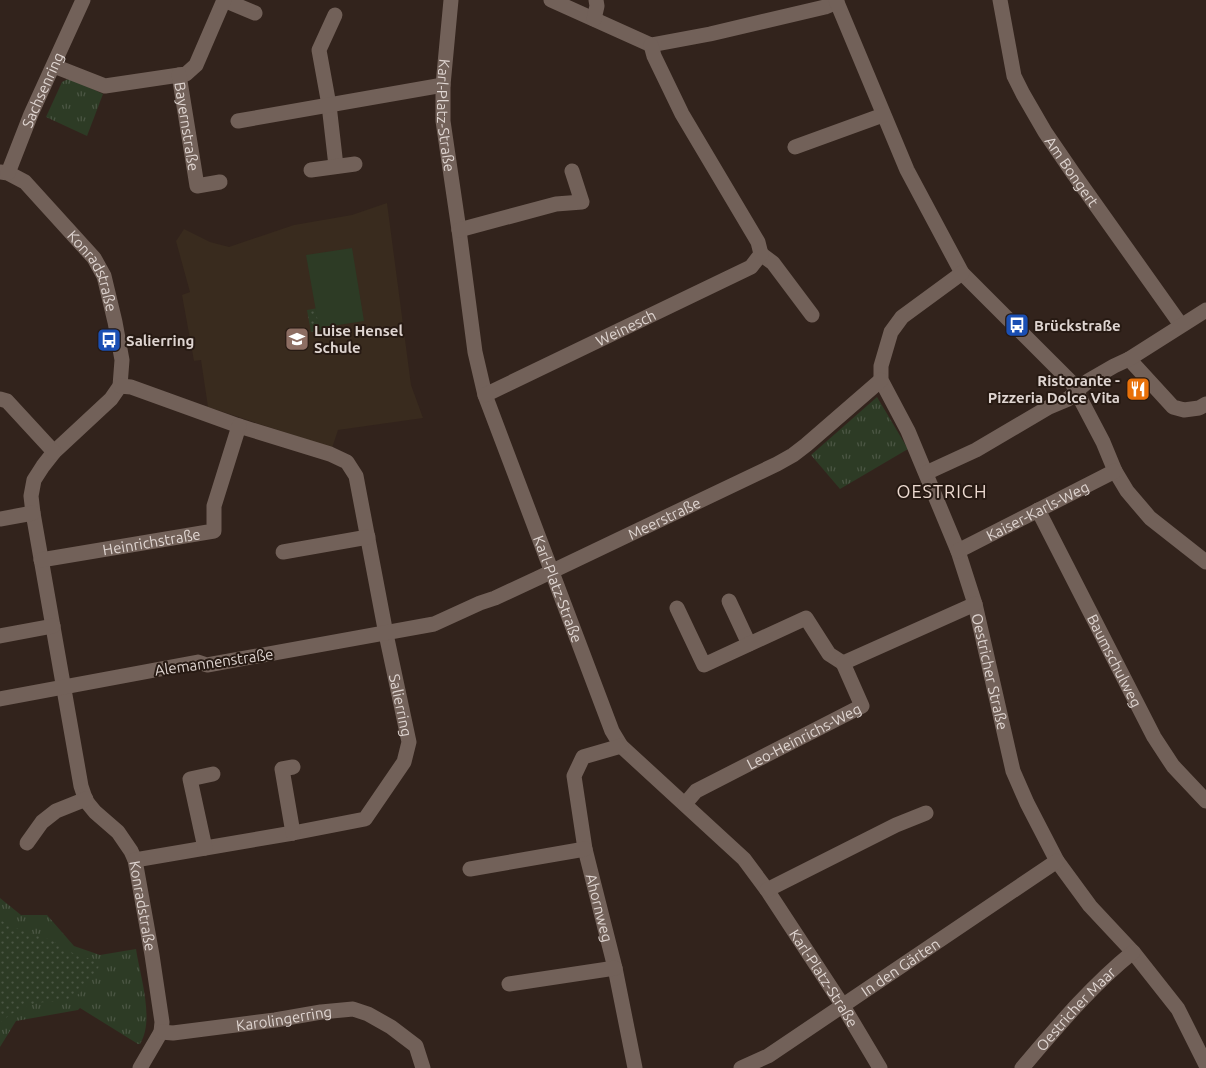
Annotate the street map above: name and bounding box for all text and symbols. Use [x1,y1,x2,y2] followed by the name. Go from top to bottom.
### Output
[18,49,67,130] street label: Sachsenring
[434,58,459,173] street label: Karl-Platz-Straße
[172,80,203,172] street label: Bayernstraße
[1042,133,1102,210] street label: Am Bongert
[64,227,121,313] street label: Konradstraße
[593,306,658,349] street label: Weinesch
[1004,312,1030,338] bus stop icon: Brückstraße
[1034,317,1121,334] place label: Brückstraße
[314,322,403,356] place label: Luise Hensel Schule
[284,326,310,352] school or university icon: Luise Hensel Schule
[96,327,122,353] bus stop icon: Salierring
[126,332,194,349] place label: Salierring
[988,372,1120,406] place label: Ristorante - Pizzeria Dolce Vita
[1125,376,1151,402] restaurant icon: Ristorante - Pizzeria Dolce Vita
[983,477,1091,544] street label: Kaiser-Karls-Weg
[897,481,987,501] district label: OESTRICH
[625,493,703,542] street label: Meerstraße
[101,525,202,558] street label: Heinrichstraße
[530,533,586,645] street label: Karl-Platz-Straße
[969,611,1012,731] street label: Oestricher Straße
[1084,611,1146,710] street label: Baumschulweg
[154,645,274,679] street label: Alemannenstraße
[386,672,416,738] street label: Salierring
[744,699,864,772] street label: Leo-Heinrichs-Weg
[127,859,160,952] street label: Konradstraße
[583,872,617,944] street label: Ahornweg
[786,926,862,1030] street label: Karl-Platz-Straße
[858,934,943,999] street label: In den Gärten
[1032,963,1119,1054] street label: Oestricher Maar
[235,1003,333,1033] street label: Karolingerring

